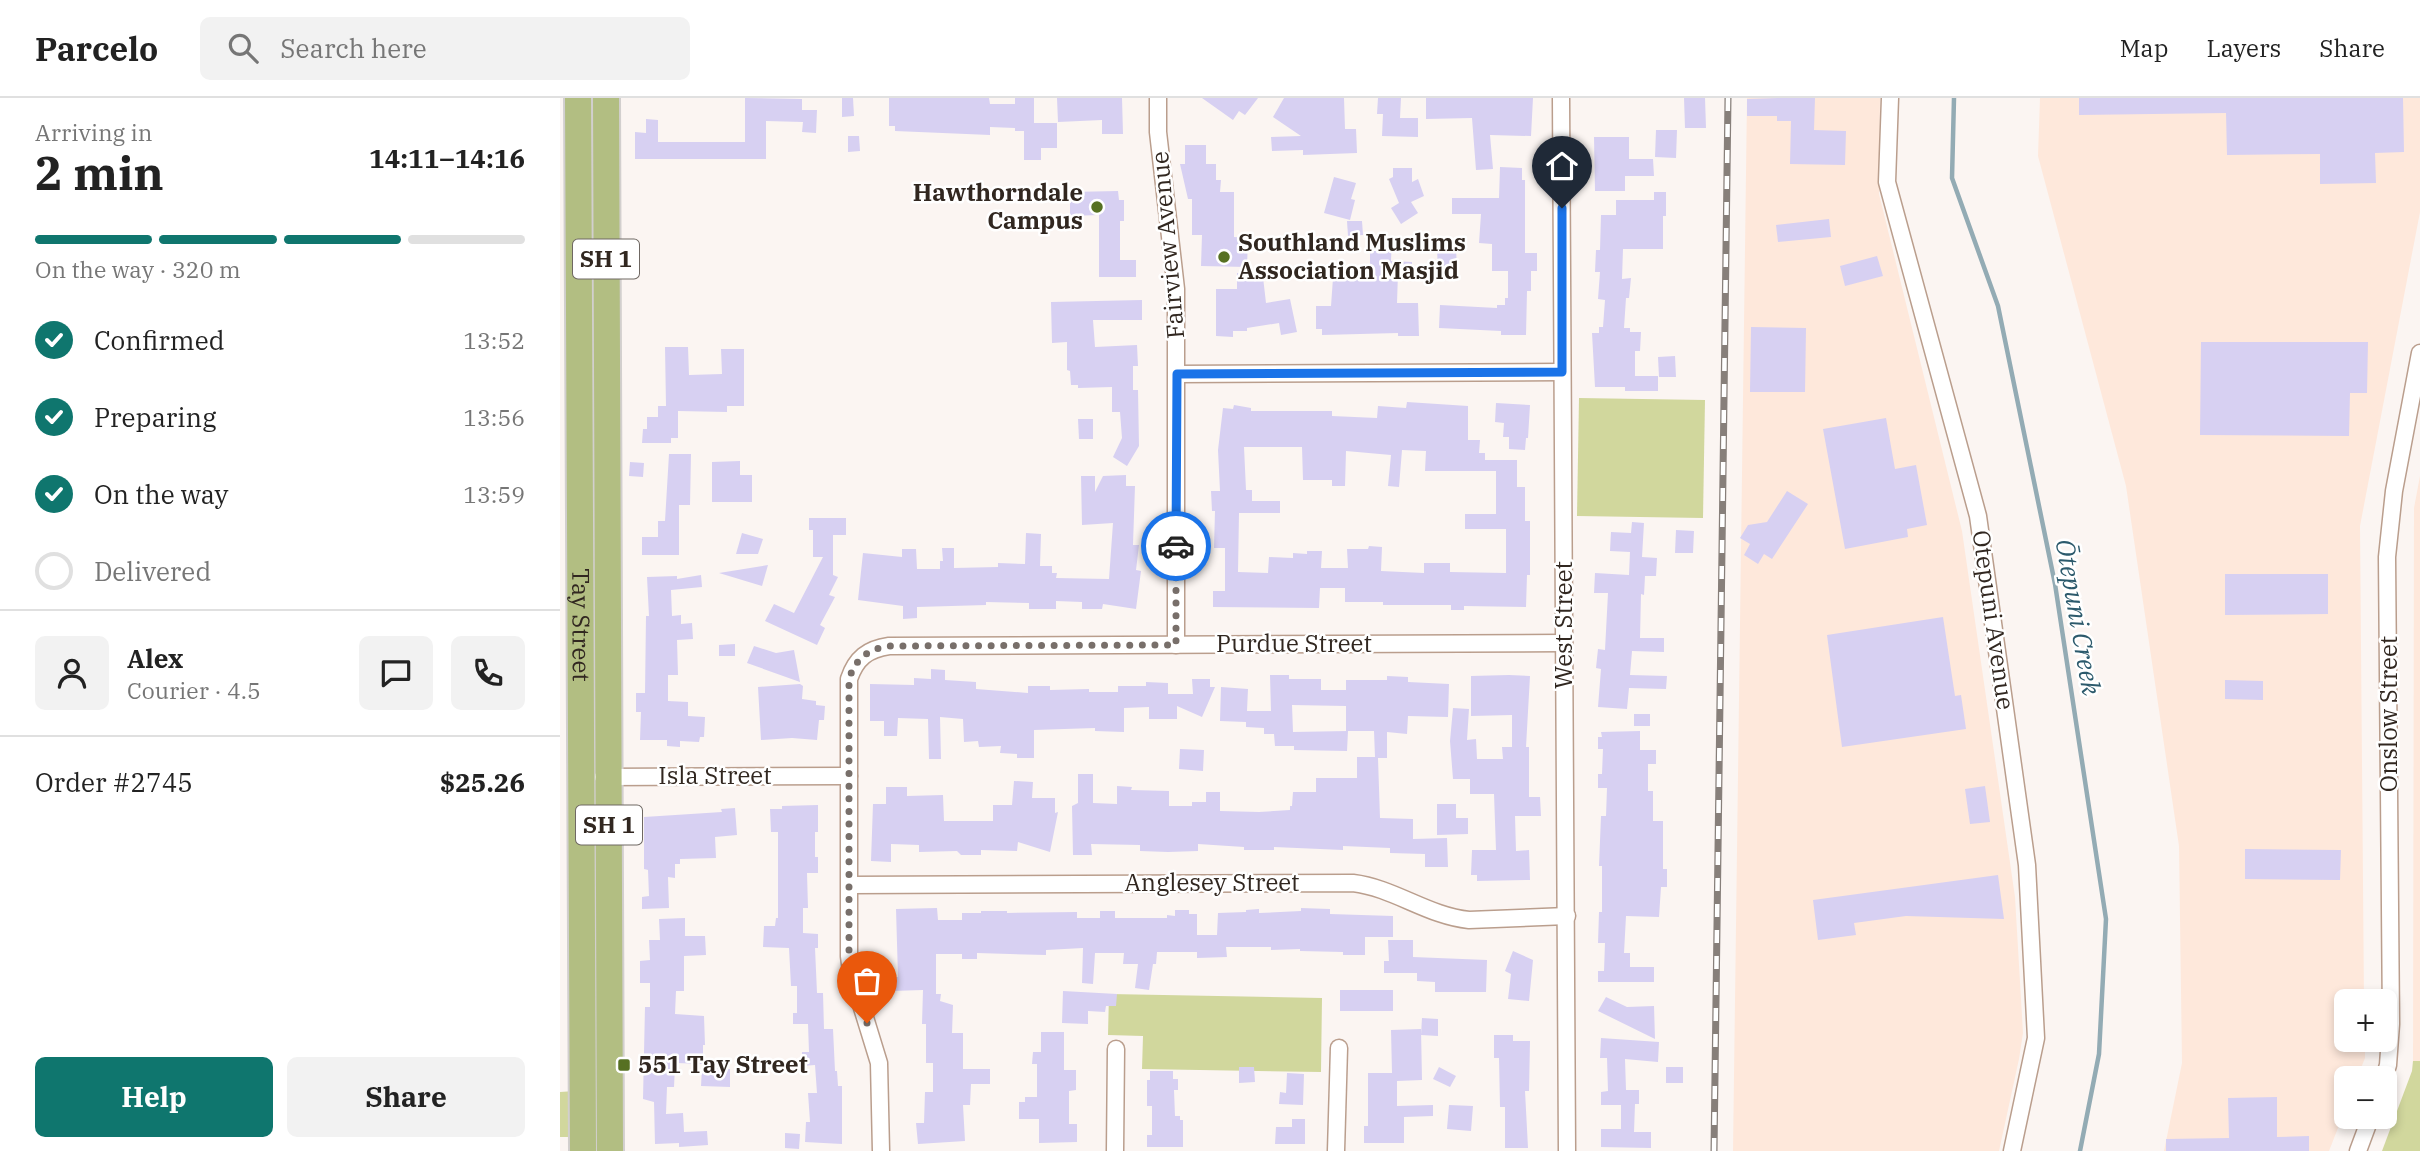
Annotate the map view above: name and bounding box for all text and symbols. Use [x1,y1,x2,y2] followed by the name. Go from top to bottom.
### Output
[200,17,690,80] search box
[35,27,158,70] text: Parcelo
[224,29,262,67] icon: search
[280,31,427,65] text: Search here
[2120,32,2168,64] text: Map
[2206,32,2281,64] text: Layers
[2319,32,2385,64] text: Share
[35,117,152,147] text: Arriving in
[1532,136,1592,208] pin
[369,141,525,175] text: 14:11–14:16
[35,143,164,203] text: 2 min
[1543,147,1581,185] icon: home
[1143,150,1191,340] street label: Fairview Avenue
[913,176,1083,236] place label: Hawthorndale Campus
[1089,199,1105,215] marker: Hawthorndale Campus
[1238,226,1466,286] place label: Southland Muslims Association Masjid
[573,240,639,278] road number: SH 1
[1216,249,1232,265] marker: Southland Muslims Association Masjid
[35,254,241,284] text: On the way · 320 m
[35,321,73,359] icon: check
[94,323,225,357] text: Confirmed
[463,325,525,355] text: 13:52
[35,398,73,436] icon: check
[94,400,216,434] text: Preparing
[463,402,525,432] text: 13:56
[35,475,73,513] icon: check
[94,477,228,511] text: On the way
[463,479,525,509] text: 13:59
[1141,511,1211,581] courier
[1157,527,1195,565] icon: car
[1966,528,2022,712] street label: Otepuni Avenue
[2049,536,2109,698] water label: Ōtepuni Creek
[94,554,211,588] text: Delivered
[1547,561,1579,689] street label: West Street
[565,568,598,682] street label: Tay Street
[1216,627,1372,659] street label: Purdue Street
[35,636,109,710] button: person
[359,636,433,710] button: chat
[451,636,525,710] button: phone
[2372,636,2404,792] street label: Onslow Street
[127,641,183,675] text: Alex
[127,675,261,705] text: Courier · 4.5
[658,759,772,791] street label: Isla Street
[35,765,193,799] text: Order #2745
[440,765,525,799] text: $25.26
[576,806,642,845] road number: SH 1
[1124,866,1300,898] street label: Anglesey Street
[837,951,897,1023] pin
[848,962,886,1000] icon: bag
[2334,989,2397,1129] map controls
[2334,989,2397,1052] button: +
[638,1048,808,1080] place label: 551 Tay Street
[35,1057,273,1137] button: Help
[287,1057,525,1137] button: Share
[616,1057,632,1073] marker: 551 Tay Street
[2334,1066,2397,1129] button: −

